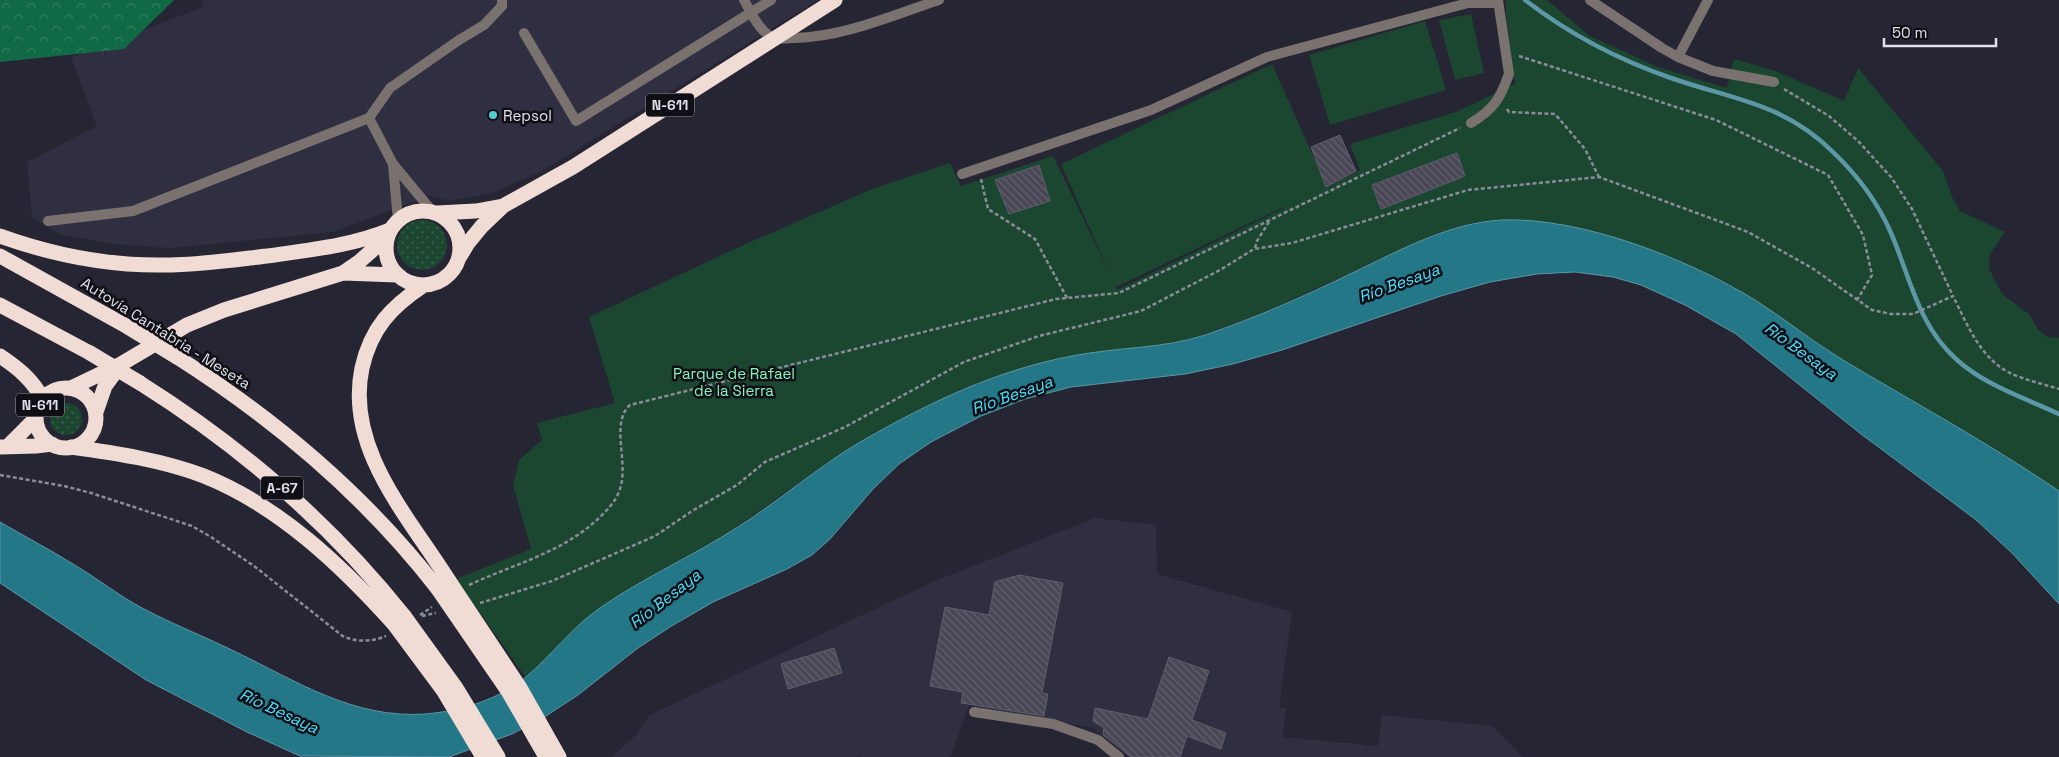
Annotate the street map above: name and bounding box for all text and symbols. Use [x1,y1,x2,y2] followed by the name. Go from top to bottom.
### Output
[1884,15,1996,47] scale bar
[1892,23,1927,42] text: 50 m
[646,94,694,116] road number: N-611
[503,106,552,125] place label: Repsol
[487,109,499,121] marker: Repsol
[1356,258,1443,307] water label: Río Besaya
[78,273,255,393] street label: Autovía Cantabria - Meseta
[1761,318,1842,385] water label: Río Besaya
[673,364,795,400] park label: Parque de Rafael de la Sierra
[969,370,1056,419] water label: Río Besaya
[16,394,64,416] road number: N-611
[261,476,303,499] road number: A-67
[625,564,705,633] water label: Río Besaya
[236,684,322,739] water label: Río Besaya

